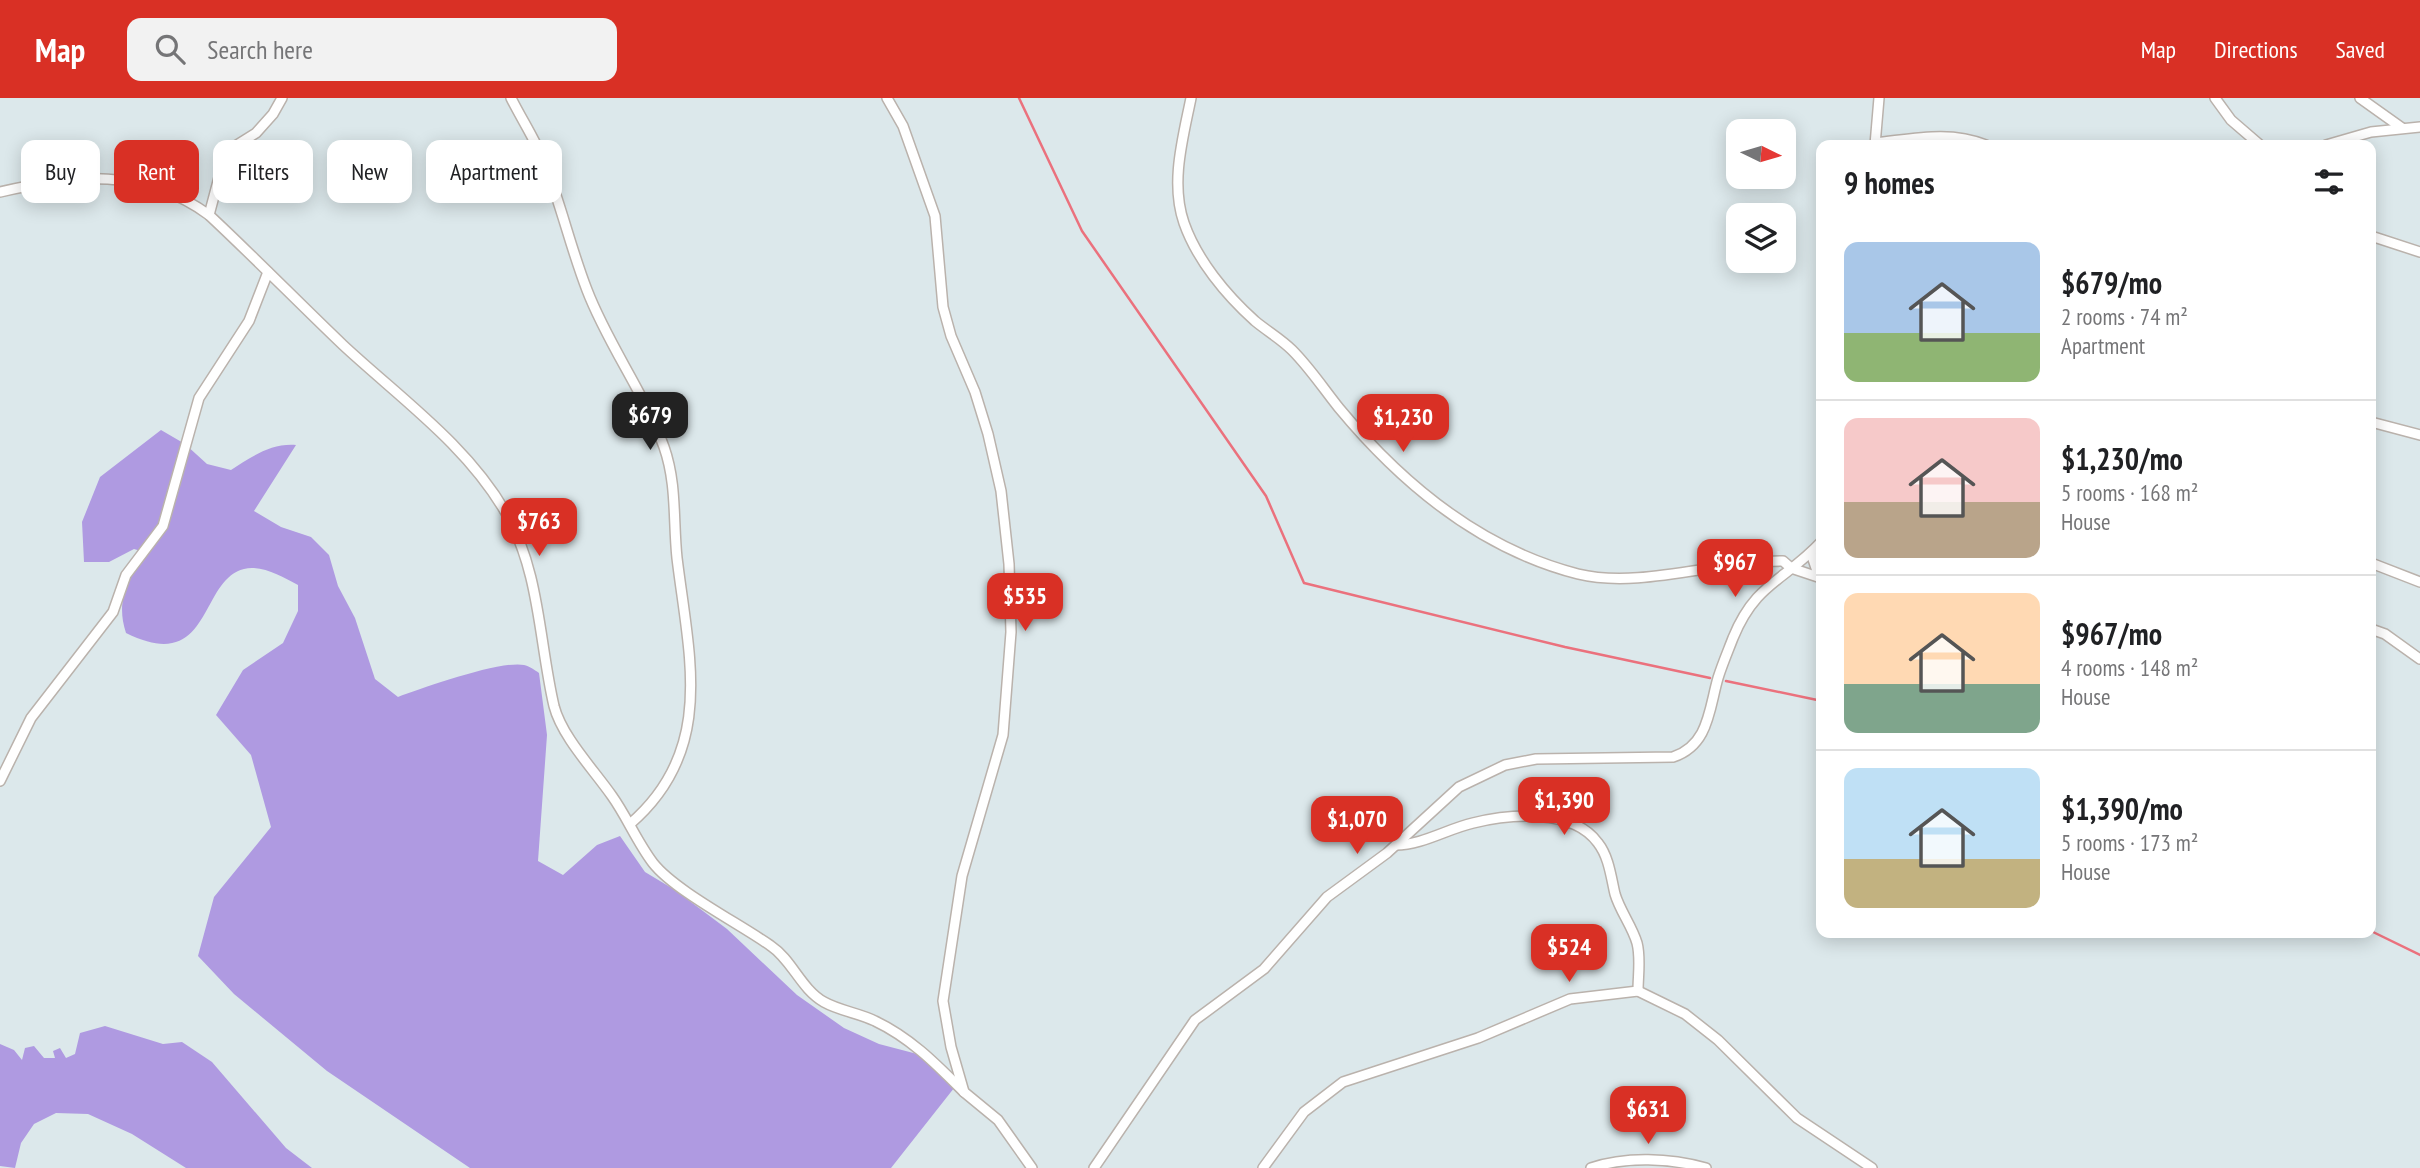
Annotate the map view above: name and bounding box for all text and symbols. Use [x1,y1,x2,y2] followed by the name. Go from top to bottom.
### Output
[127,18,617,81] search box
[35,28,85,71] text: Map
[151,30,189,68] icon: search
[207,33,313,66] text: Search here
[2141,34,2176,65] text: Map
[2214,34,2298,65] text: Directions
[2336,34,2385,65] text: Saved
[1726,119,1796,189] north arrow
[1726,119,1796,273] map controls
[21,140,100,203] chip: Buy
[114,140,199,203] chip: Rent
[213,140,313,203] chip: Filters
[327,140,412,203] chip: New
[426,140,562,203] chip: Apartment
[1844,163,1935,202] text: 9 homes
[2310,163,2348,201] icon: filters
[1726,203,1796,273] button: layers
[2061,263,2162,302] text: $679/mo
[1900,270,1984,354] icon: home
[2061,302,2188,331] text: 2 rooms · 74 m²
[2061,331,2145,360] text: Apartment
[609,392,691,452] pin: $679
[1346,394,1460,454] pin: $1,230
[628,400,672,429] text: $679
[1373,402,1433,431] text: $1,230
[2061,439,2183,478] text: $1,230/mo
[1900,446,1984,530] icon: home
[2061,478,2198,507] text: 5 rooms · 168 m²
[498,498,580,558] pin: $763
[517,506,561,535] text: $763
[2061,507,2111,536] text: House
[1694,540,1776,599] pin: $967
[1713,547,1757,576] text: $967
[984,574,1066,633] pin: $535
[1003,581,1047,610] text: $535
[2061,614,2162,653] text: $967/mo
[1900,621,1984,705] icon: home
[2061,653,2198,682] text: 4 rooms · 148 m²
[2061,682,2111,711] text: House
[1507,778,1621,837] pin: $1,390
[1534,785,1594,814] text: $1,390
[2061,789,2183,828] text: $1,390/mo
[1300,796,1414,856] pin: $1,070
[1900,796,1984,880] icon: home
[1327,804,1387,833] text: $1,070
[2061,828,2198,857] text: 5 rooms · 173 m²
[2061,857,2111,886] text: House
[1528,924,1610,984] pin: $524
[1547,932,1591,961] text: $524
[1607,1086,1689,1146] pin: $631
[1626,1094,1670,1123] text: $631

